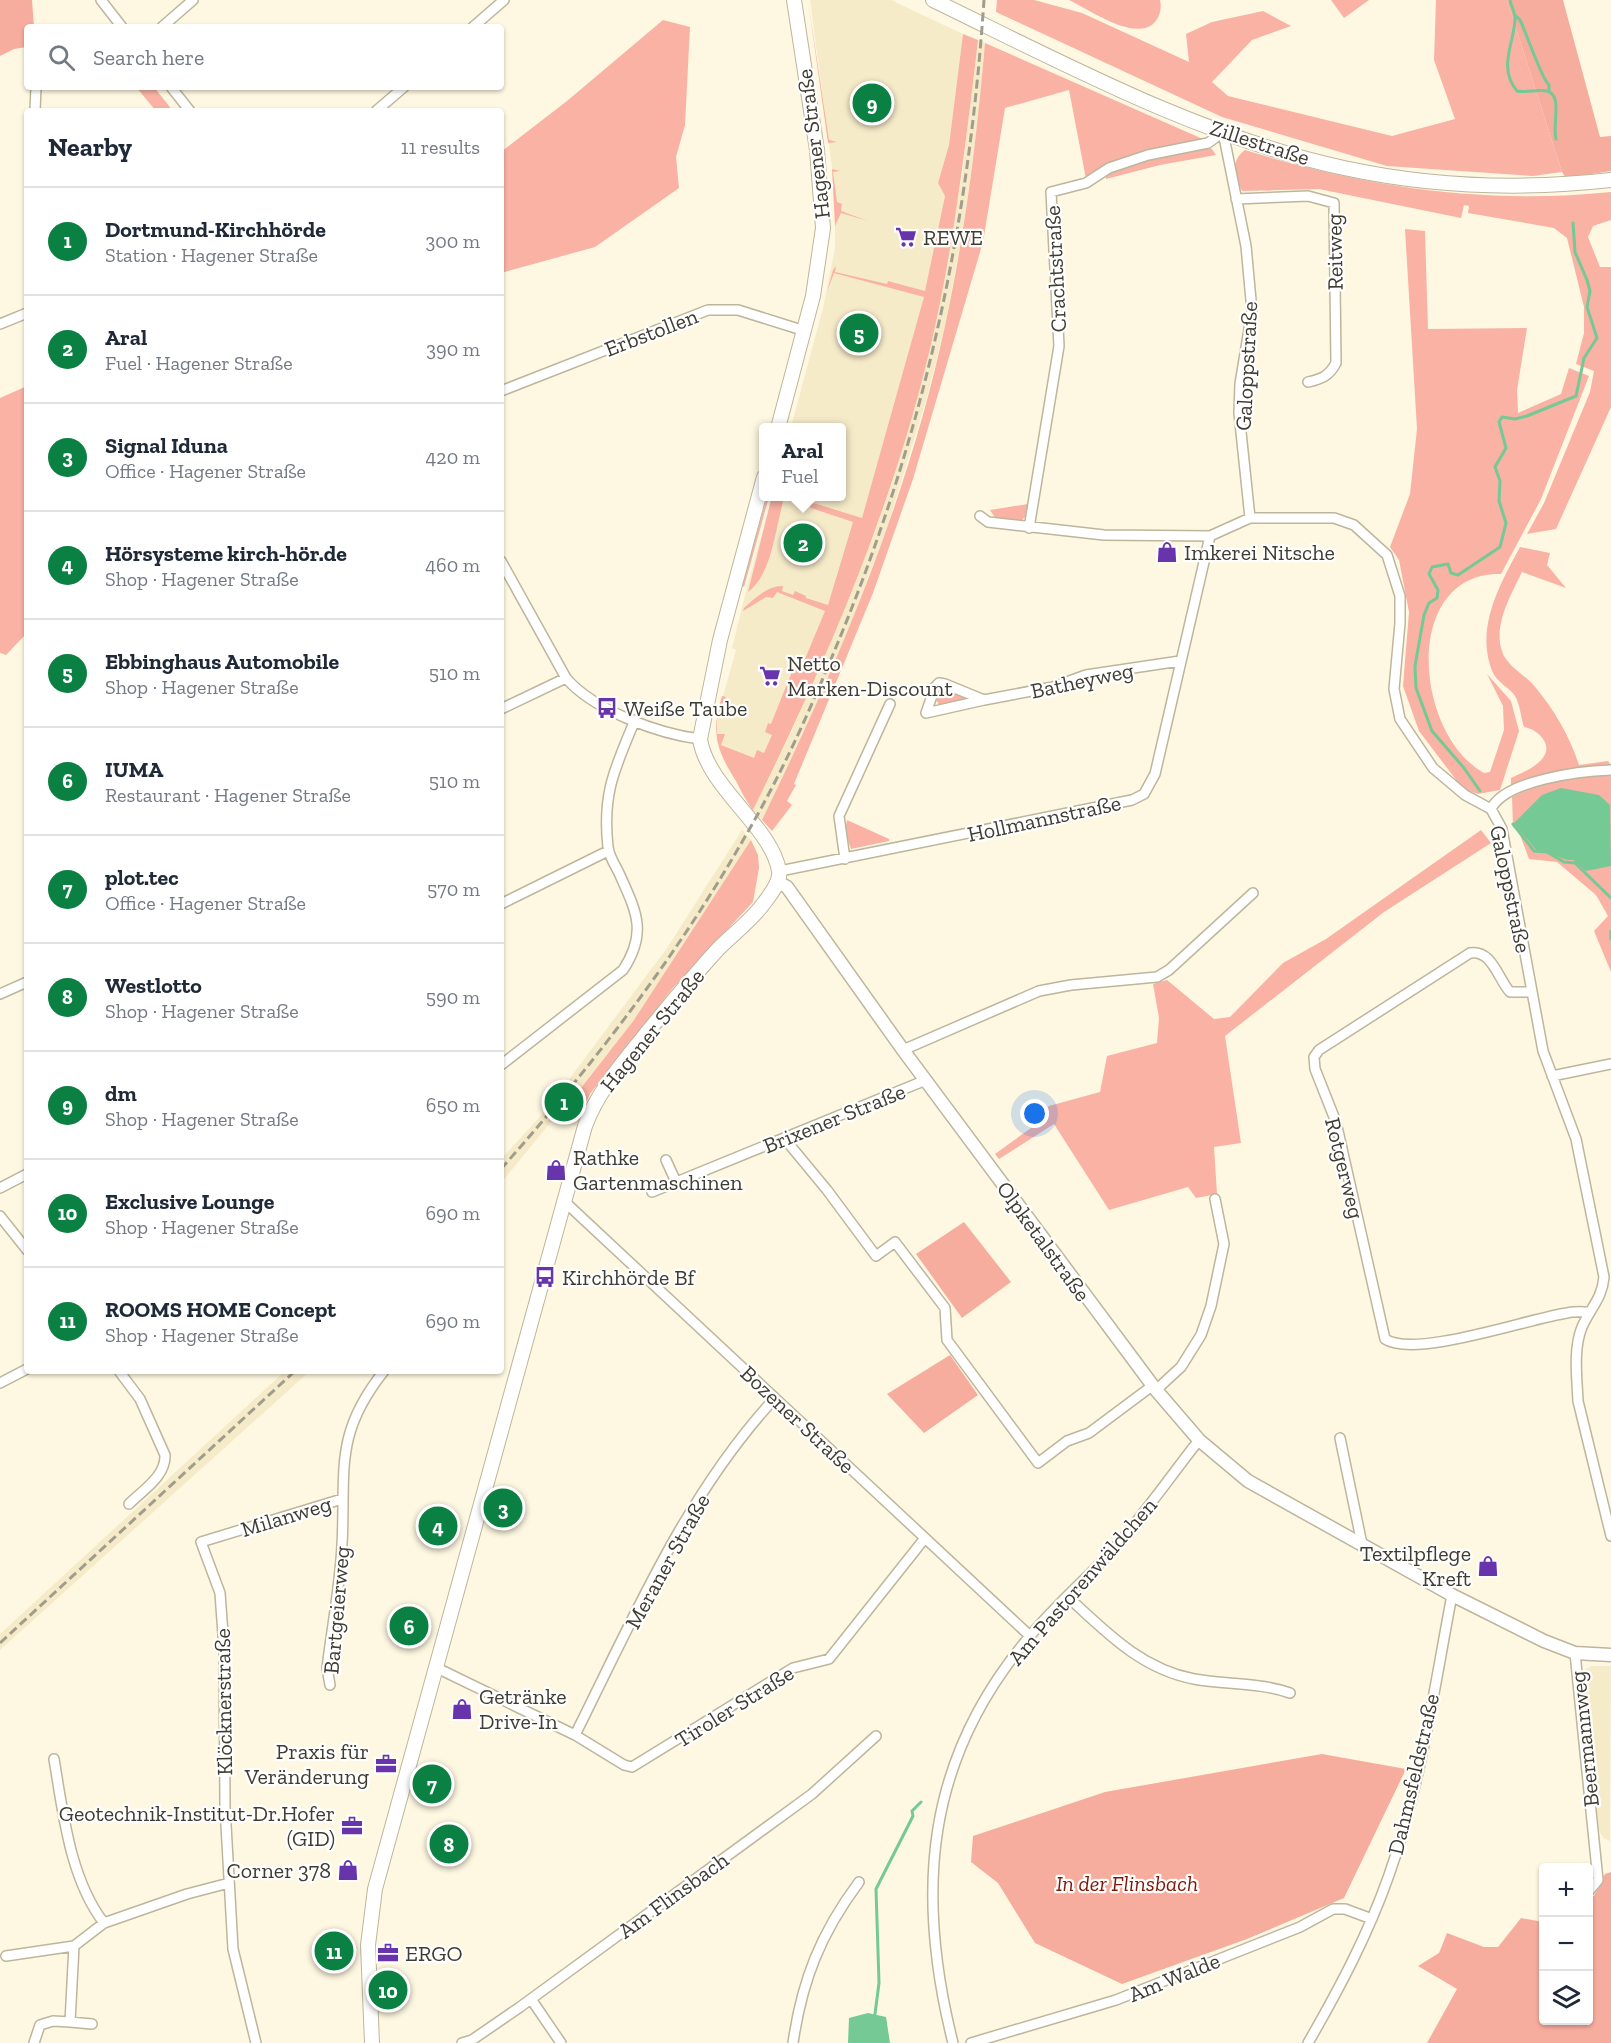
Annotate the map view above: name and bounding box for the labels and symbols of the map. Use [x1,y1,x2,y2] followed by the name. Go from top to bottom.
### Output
[791,68,836,220] street label: Hagener Straße
[852,80,892,126] pin: 9
[1207,114,1313,171] street label: Zillestraße
[1039,205,1072,333] street label: Crachtstraße
[1320,213,1349,291] street label: Reitweg
[923,224,983,251] place label: REWE
[894,225,918,249] supermarket icon: REWE
[1230,301,1263,431] street label: Galoppstraße
[601,302,702,363] street label: Erbstollen
[840,310,878,356] pin: 5
[784,520,822,566] pin: 2
[1184,539,1335,566] place label: Imkerei Nitsche
[1155,540,1179,564] shop icon: Imkerei Nitsche
[787,650,953,702] place label: Netto Marken-Discount
[1028,656,1136,705] street label: Batheyweg
[758,664,782,688] supermarket icon: Netto Marken-Discount
[624,695,747,722] place label: Weiße Taube
[595,696,619,720] bus stop icon: Weiße Taube
[965,789,1123,848] street label: Hollmannstraße
[1484,823,1537,955] street label: Galoppstraße
[594,963,710,1097] street label: Hagener Straße
[759,1078,909,1159] street label: Brixener Straße
[544,1080,584,1124] pin: 1
[1020,1099,1049,1128] your location
[1319,1115,1370,1222] street label: Rotgerweg
[573,1144,743,1196] place label: Rathke Gartenmaschinen
[544,1158,568,1182] shop icon: Rathke Gartenmaschinen
[991,1176,1096,1307] street label: Olpketalstraße
[562,1264,696,1291] place label: Kirchhörde Bf
[533,1265,557,1289] bus stop icon: Kirchhörde Bf
[735,1360,860,1479] street label: Bozener Straße
[484,1486,522,1530] pin: 3
[619,1489,716,1634] street label: Meraner Straße
[238,1490,335,1543] street label: Milanweg
[1002,1492,1163,1671] street label: Am Pastorenwäldchen
[418,1504,458,1549] pin: 4
[1360,1540,1472,1592] place label: Textilpflege Kreft
[317,1545,356,1675] street label: Bartgeierweg
[1476,1554,1500,1578] shop icon: Textilpflege Kreft
[390,1604,428,1648] pin: 6
[209,1628,238,1776] street label: Klöcknerstraße
[670,1659,799,1754] street label: Tiroler Straße
[1564,1670,1605,1808] street label: Beermannweg
[479,1683,567,1735] place label: Getränke Drive-In
[1382,1691,1445,1857] street label: Dahmsfeldstraße
[450,1697,474,1721] shop icon: Getränke Drive-In
[244,1738,369,1790] place label: Praxis für Veränderung
[374,1752,398,1776] office icon: Praxis für Veränderung
[412,1762,452,1806] pin: 7
[59,1800,335,1852] place label: Geotechnik-Institut-Dr.Hofer (GID)
[340,1814,364,1838] office icon: Geotechnik-Institut-Dr.Hofer (GID)
[430,1822,468,1866] pin: 8
[613,1846,734,1944] street label: Am Flinsbach
[226,1857,331,1884] place label: Corner 378
[336,1858,360,1882] shop icon: Corner 378
[1056,1870,1198,1897] park label: In der Flinsbach
[314,1928,354,1974] pin: 11
[405,1940,463,1967] place label: ERGO
[376,1941,400,1965] office icon: ERGO
[1125,1947,1224,2008] street label: Am Walde
[368,1968,408,2012] pin: 10

